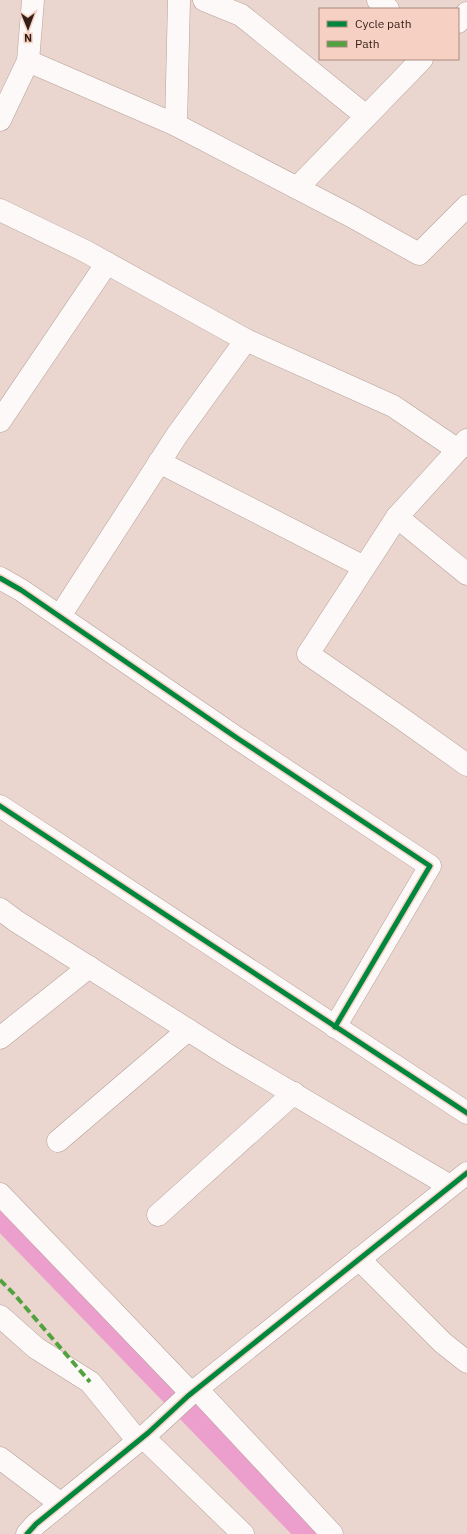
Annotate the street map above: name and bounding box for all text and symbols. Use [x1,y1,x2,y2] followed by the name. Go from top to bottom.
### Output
[8,8,48,48] north arrow
[319,8,459,60] legend
[355,16,412,31] text: Cycle path
[24,31,32,45] text: N
[355,36,380,51] text: Path

